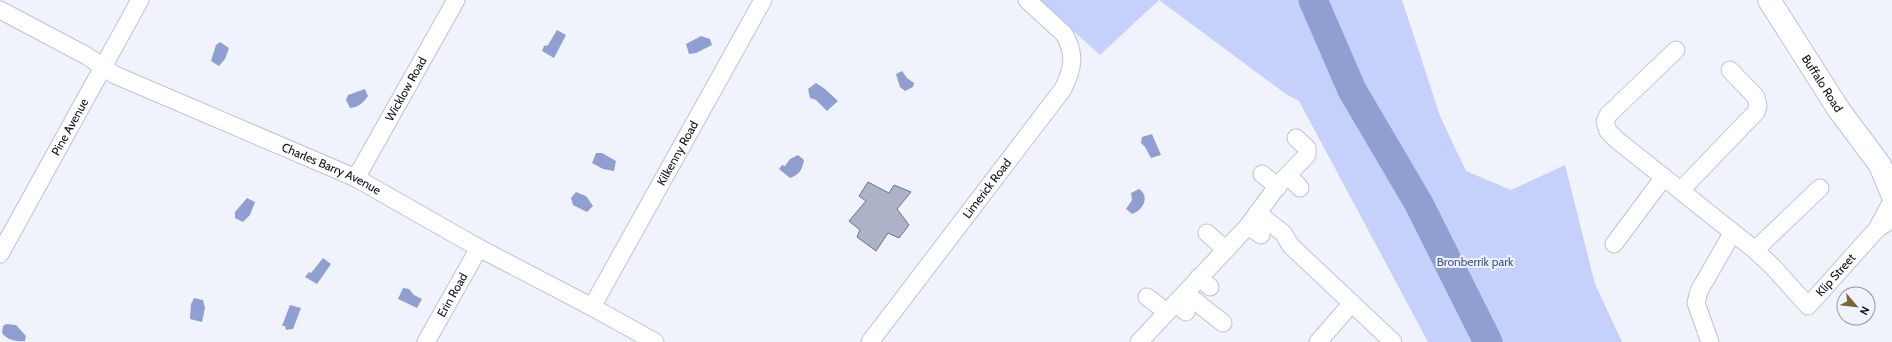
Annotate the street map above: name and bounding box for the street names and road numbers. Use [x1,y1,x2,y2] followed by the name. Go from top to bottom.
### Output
[1799,52,1846,115] street label: Buffalo Road
[381,54,430,124] street label: Wicklow Road
[48,96,91,158] street label: Pine Avenue
[653,118,701,188] street label: Kilkenny Road
[280,139,384,198] street label: Charles Barry Avenue
[959,155,1014,221] street label: Limerick Road
[1812,250,1858,299] street label: Klip Street
[434,270,470,319] street label: Erin Road

